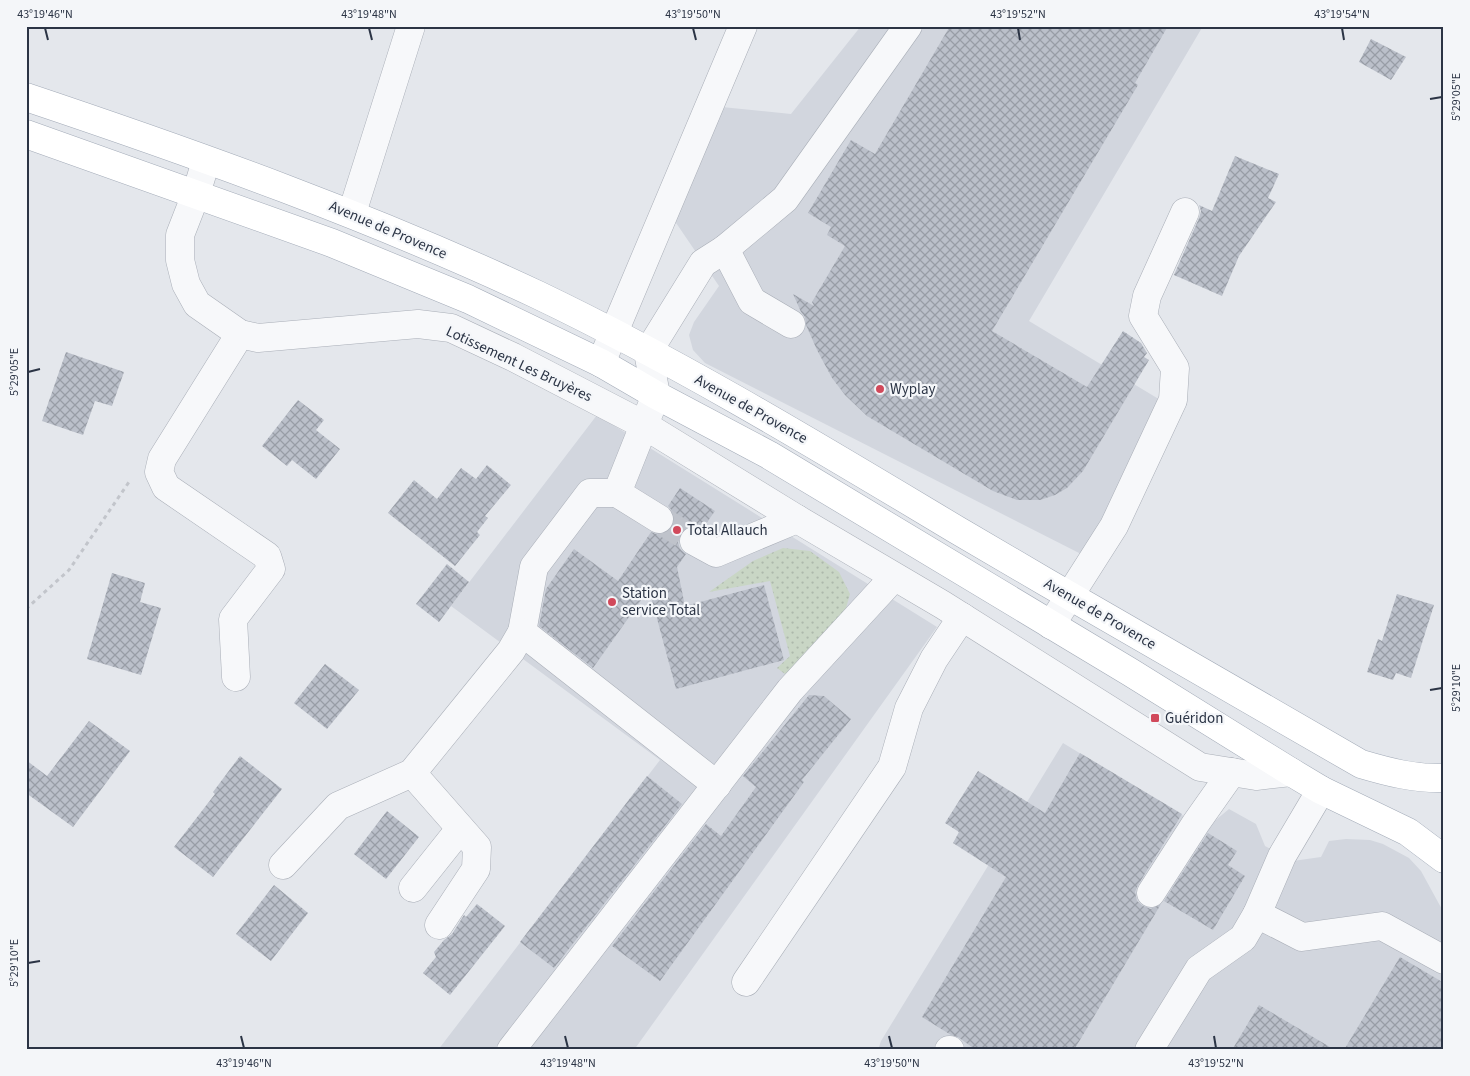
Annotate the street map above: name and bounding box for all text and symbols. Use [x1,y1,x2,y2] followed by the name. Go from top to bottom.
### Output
[17,6,73,23] text: 43°19'46"N
[341,6,397,23] text: 43°19'48"N
[665,6,721,23] text: 43°19'50"N
[990,6,1046,23] text: 43°19'52"N
[1314,6,1370,23] text: 43°19'54"N
[1448,73,1465,121] text: 5°29'05"E
[326,196,450,264] street label: Avenue de Provence
[442,321,596,407] street label: Lotissement Les Bruyères
[6,348,23,396] text: 5°29'05"E
[691,369,811,449] street label: Avenue de Provence
[890,379,936,400] place label: Wyplay
[874,383,886,395] marker: Wyplay
[687,520,768,541] place label: Total Allauch
[671,524,683,536] marker: Total Allauch
[1040,573,1160,655] street label: Avenue de Provence
[622,583,700,621] place label: Station service Total
[606,596,618,608] marker: Station service Total
[1448,664,1465,712] text: 5°29'10"E
[1165,708,1223,729] place label: Guéridon
[1149,712,1161,724] marker: Guéridon
[6,939,23,987] text: 5°29'10"E
[216,1055,272,1072] text: 43°19'46"N
[540,1055,596,1072] text: 43°19'48"N
[864,1055,920,1072] text: 43°19'50"N
[1188,1055,1244,1072] text: 43°19'52"N

